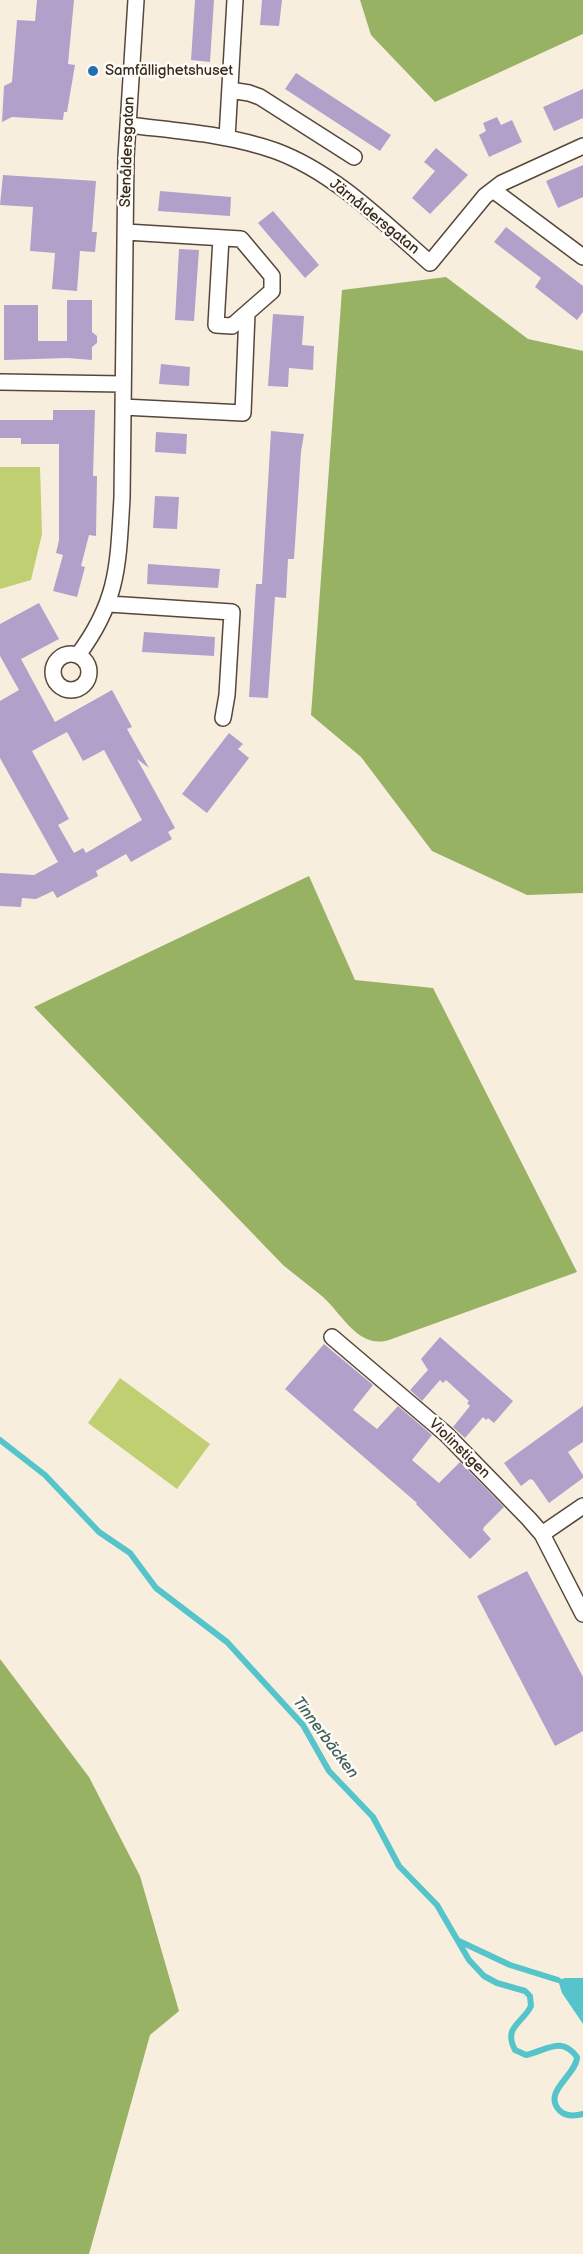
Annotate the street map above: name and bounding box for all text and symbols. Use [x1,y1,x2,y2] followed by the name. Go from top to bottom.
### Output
[105,62,233,80] place label: Samfällighetshuset
[86,64,100,78] marker: Samfällighetshuset
[117,96,139,208] street label: Stenåldersgatan
[326,175,422,259] street label: Järnåldersgatan
[425,1415,493,1483] street label: Violinstigen
[288,1693,362,1783] water label: Tinnerbäcken

